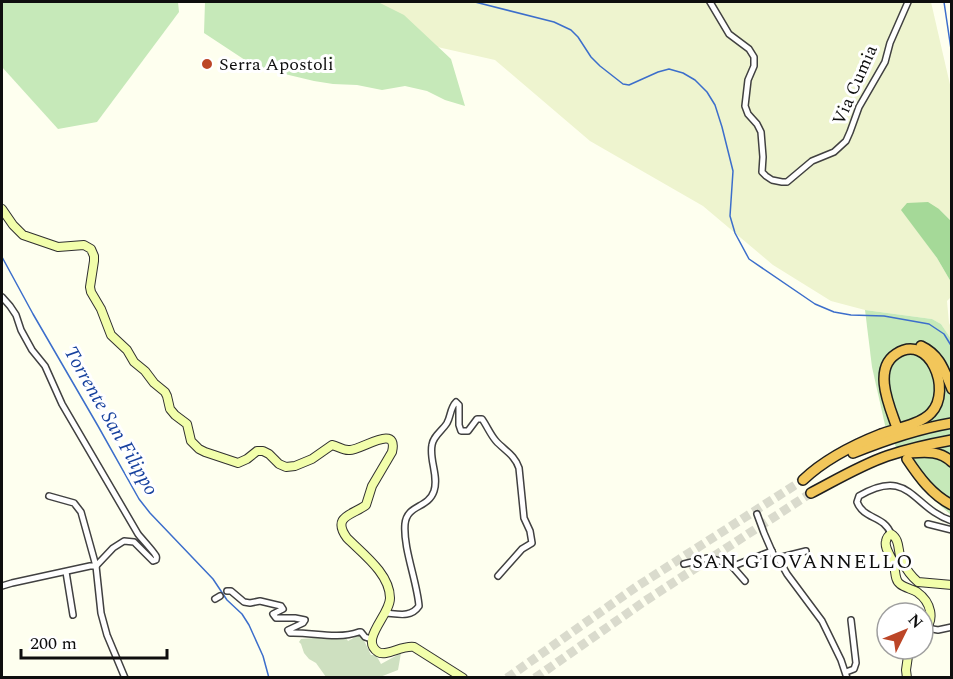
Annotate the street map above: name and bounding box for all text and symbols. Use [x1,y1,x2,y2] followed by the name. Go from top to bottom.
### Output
[825,40,885,129] street label: Via Cumia
[219,51,334,78] place label: Serra Apostoli
[200,57,214,71] marker: Serra Apostoli
[56,341,166,501] water label: Torrente San Filippo
[692,547,914,577] district label: SAN GIOVANNELLO
[875,601,935,661] north arrow
[902,608,928,634] text: N
[21,622,166,660] scale bar
[30,630,77,657] text: 200 m

